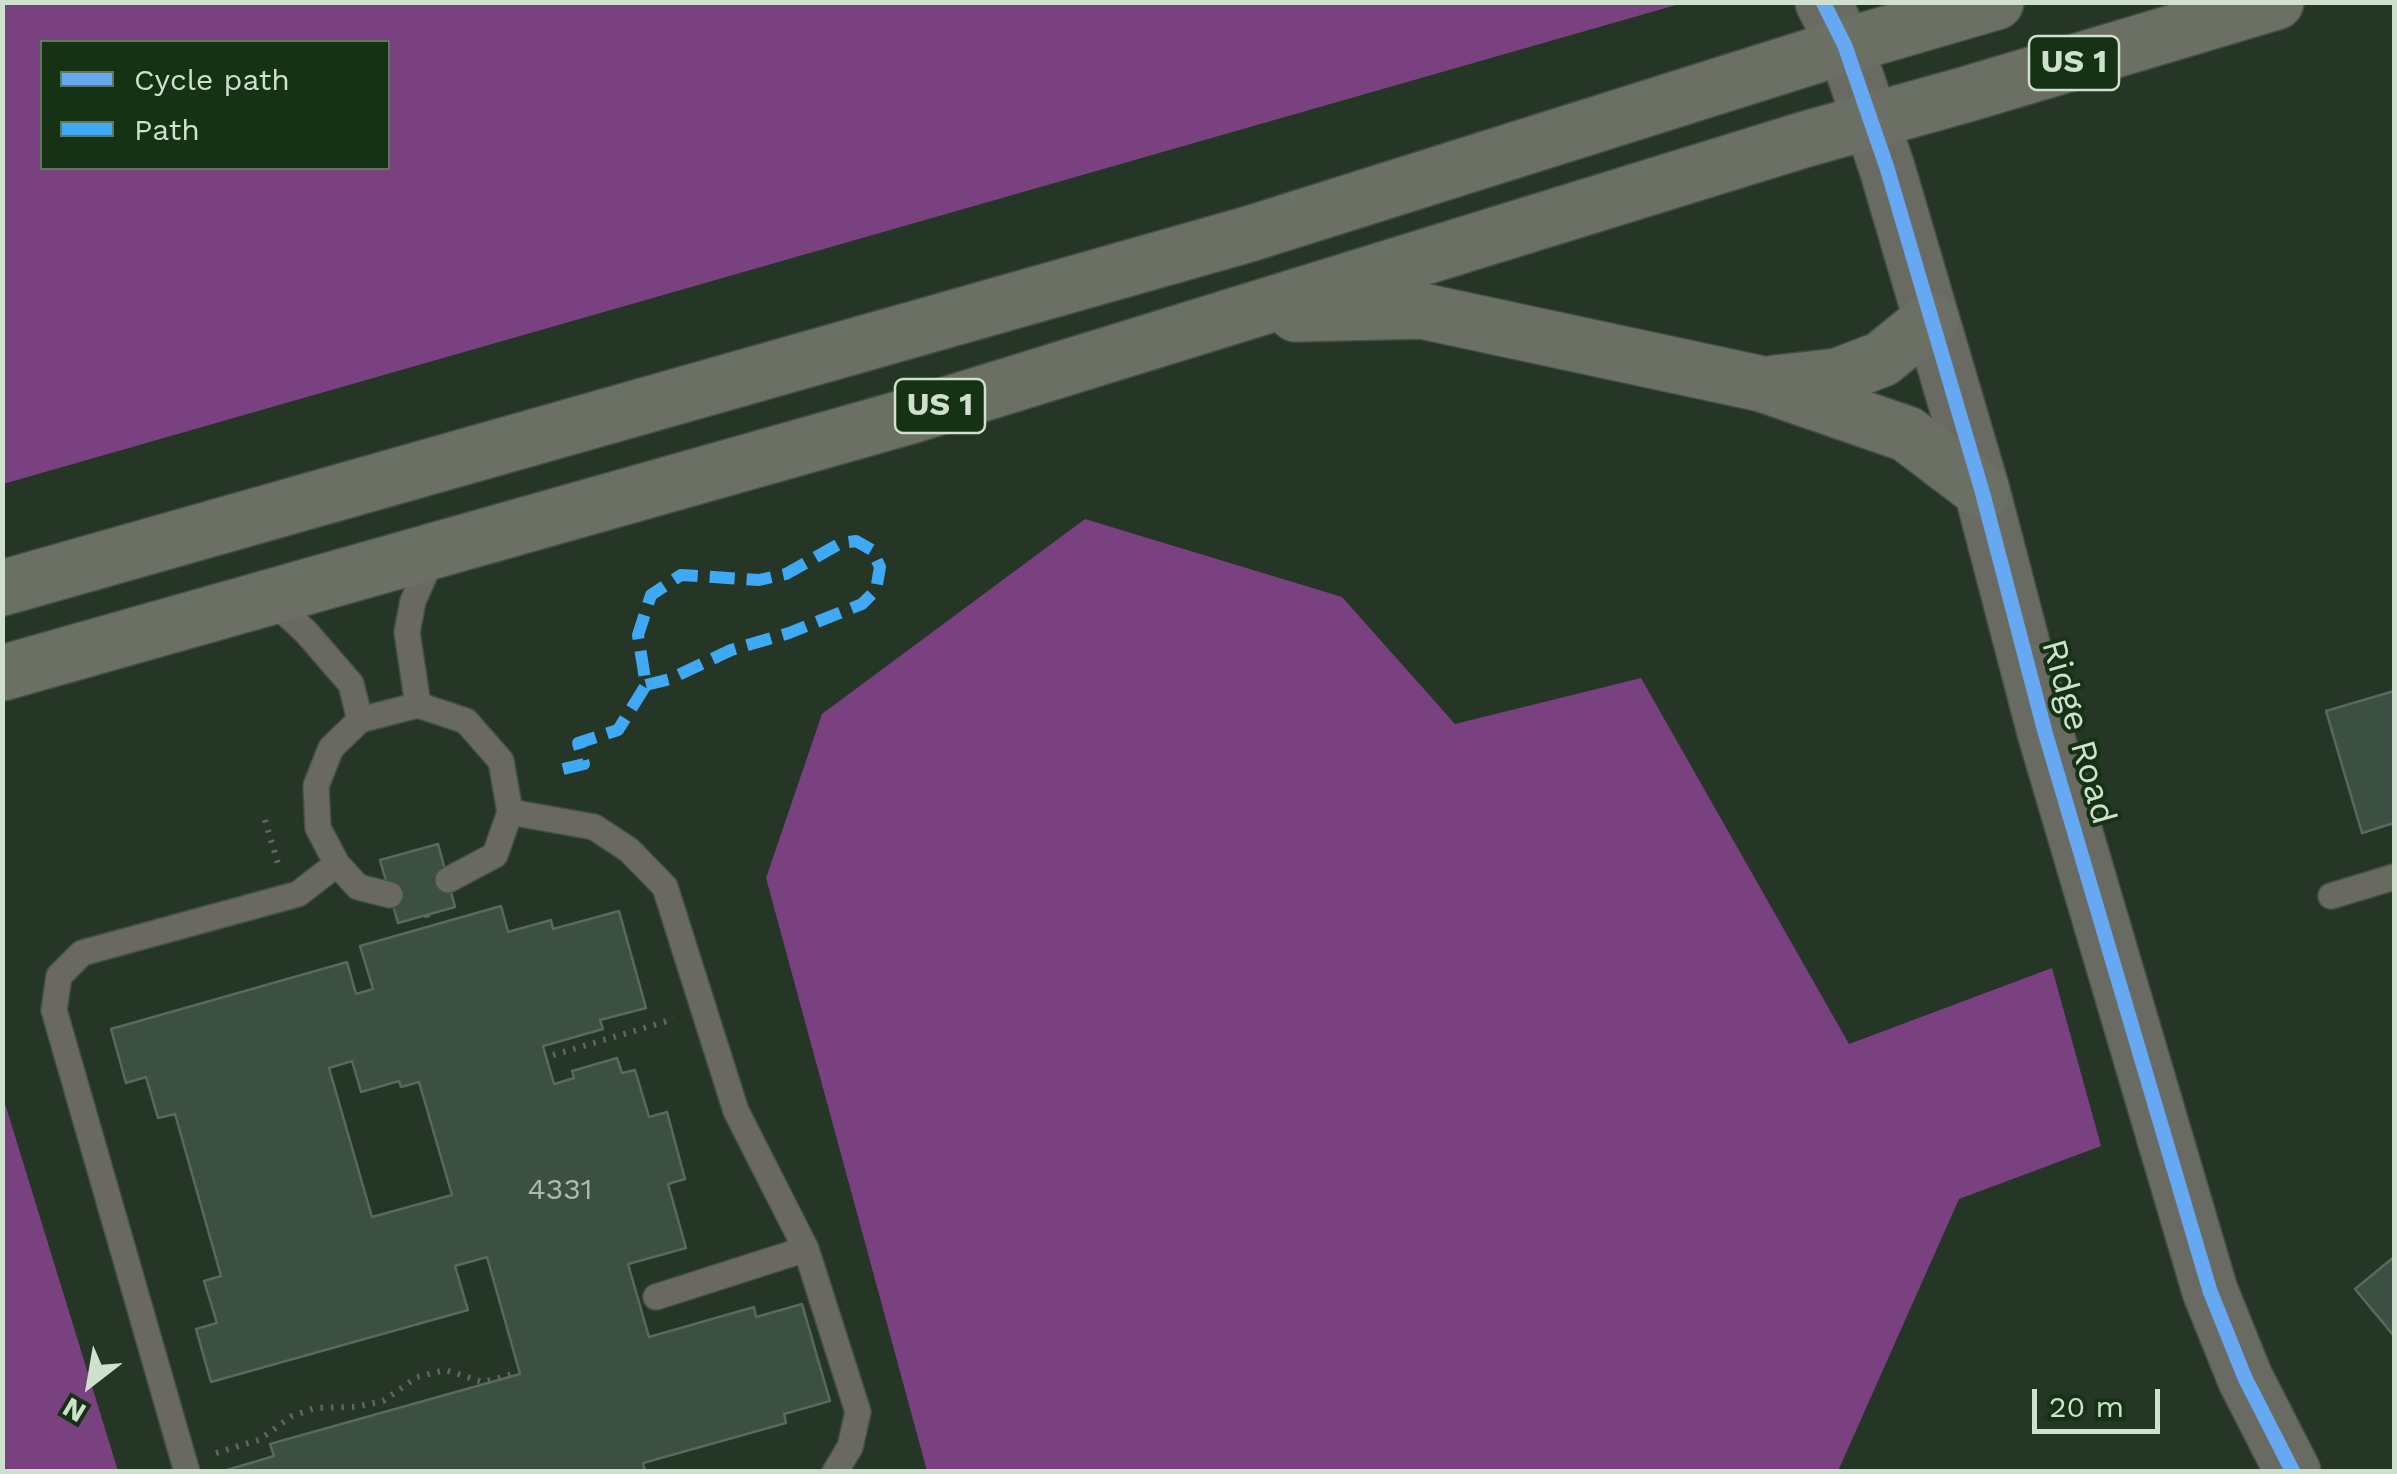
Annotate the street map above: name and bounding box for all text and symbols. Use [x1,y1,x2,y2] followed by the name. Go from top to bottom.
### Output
[2029,36,2119,90] road number: US 1
[40,40,390,170] legend
[134,62,290,97] text: Cycle path
[134,112,200,147] text: Path
[895,379,985,433] road number: US 1
[2032,635,2124,829] street label: Ridge Road
[527,1172,593,1208] house number: 4331
[40,1334,140,1434] north arrow
[2037,1369,2164,1431] scale bar
[2049,1389,2124,1424] text: 20 m
[57,1391,92,1430] text: N

